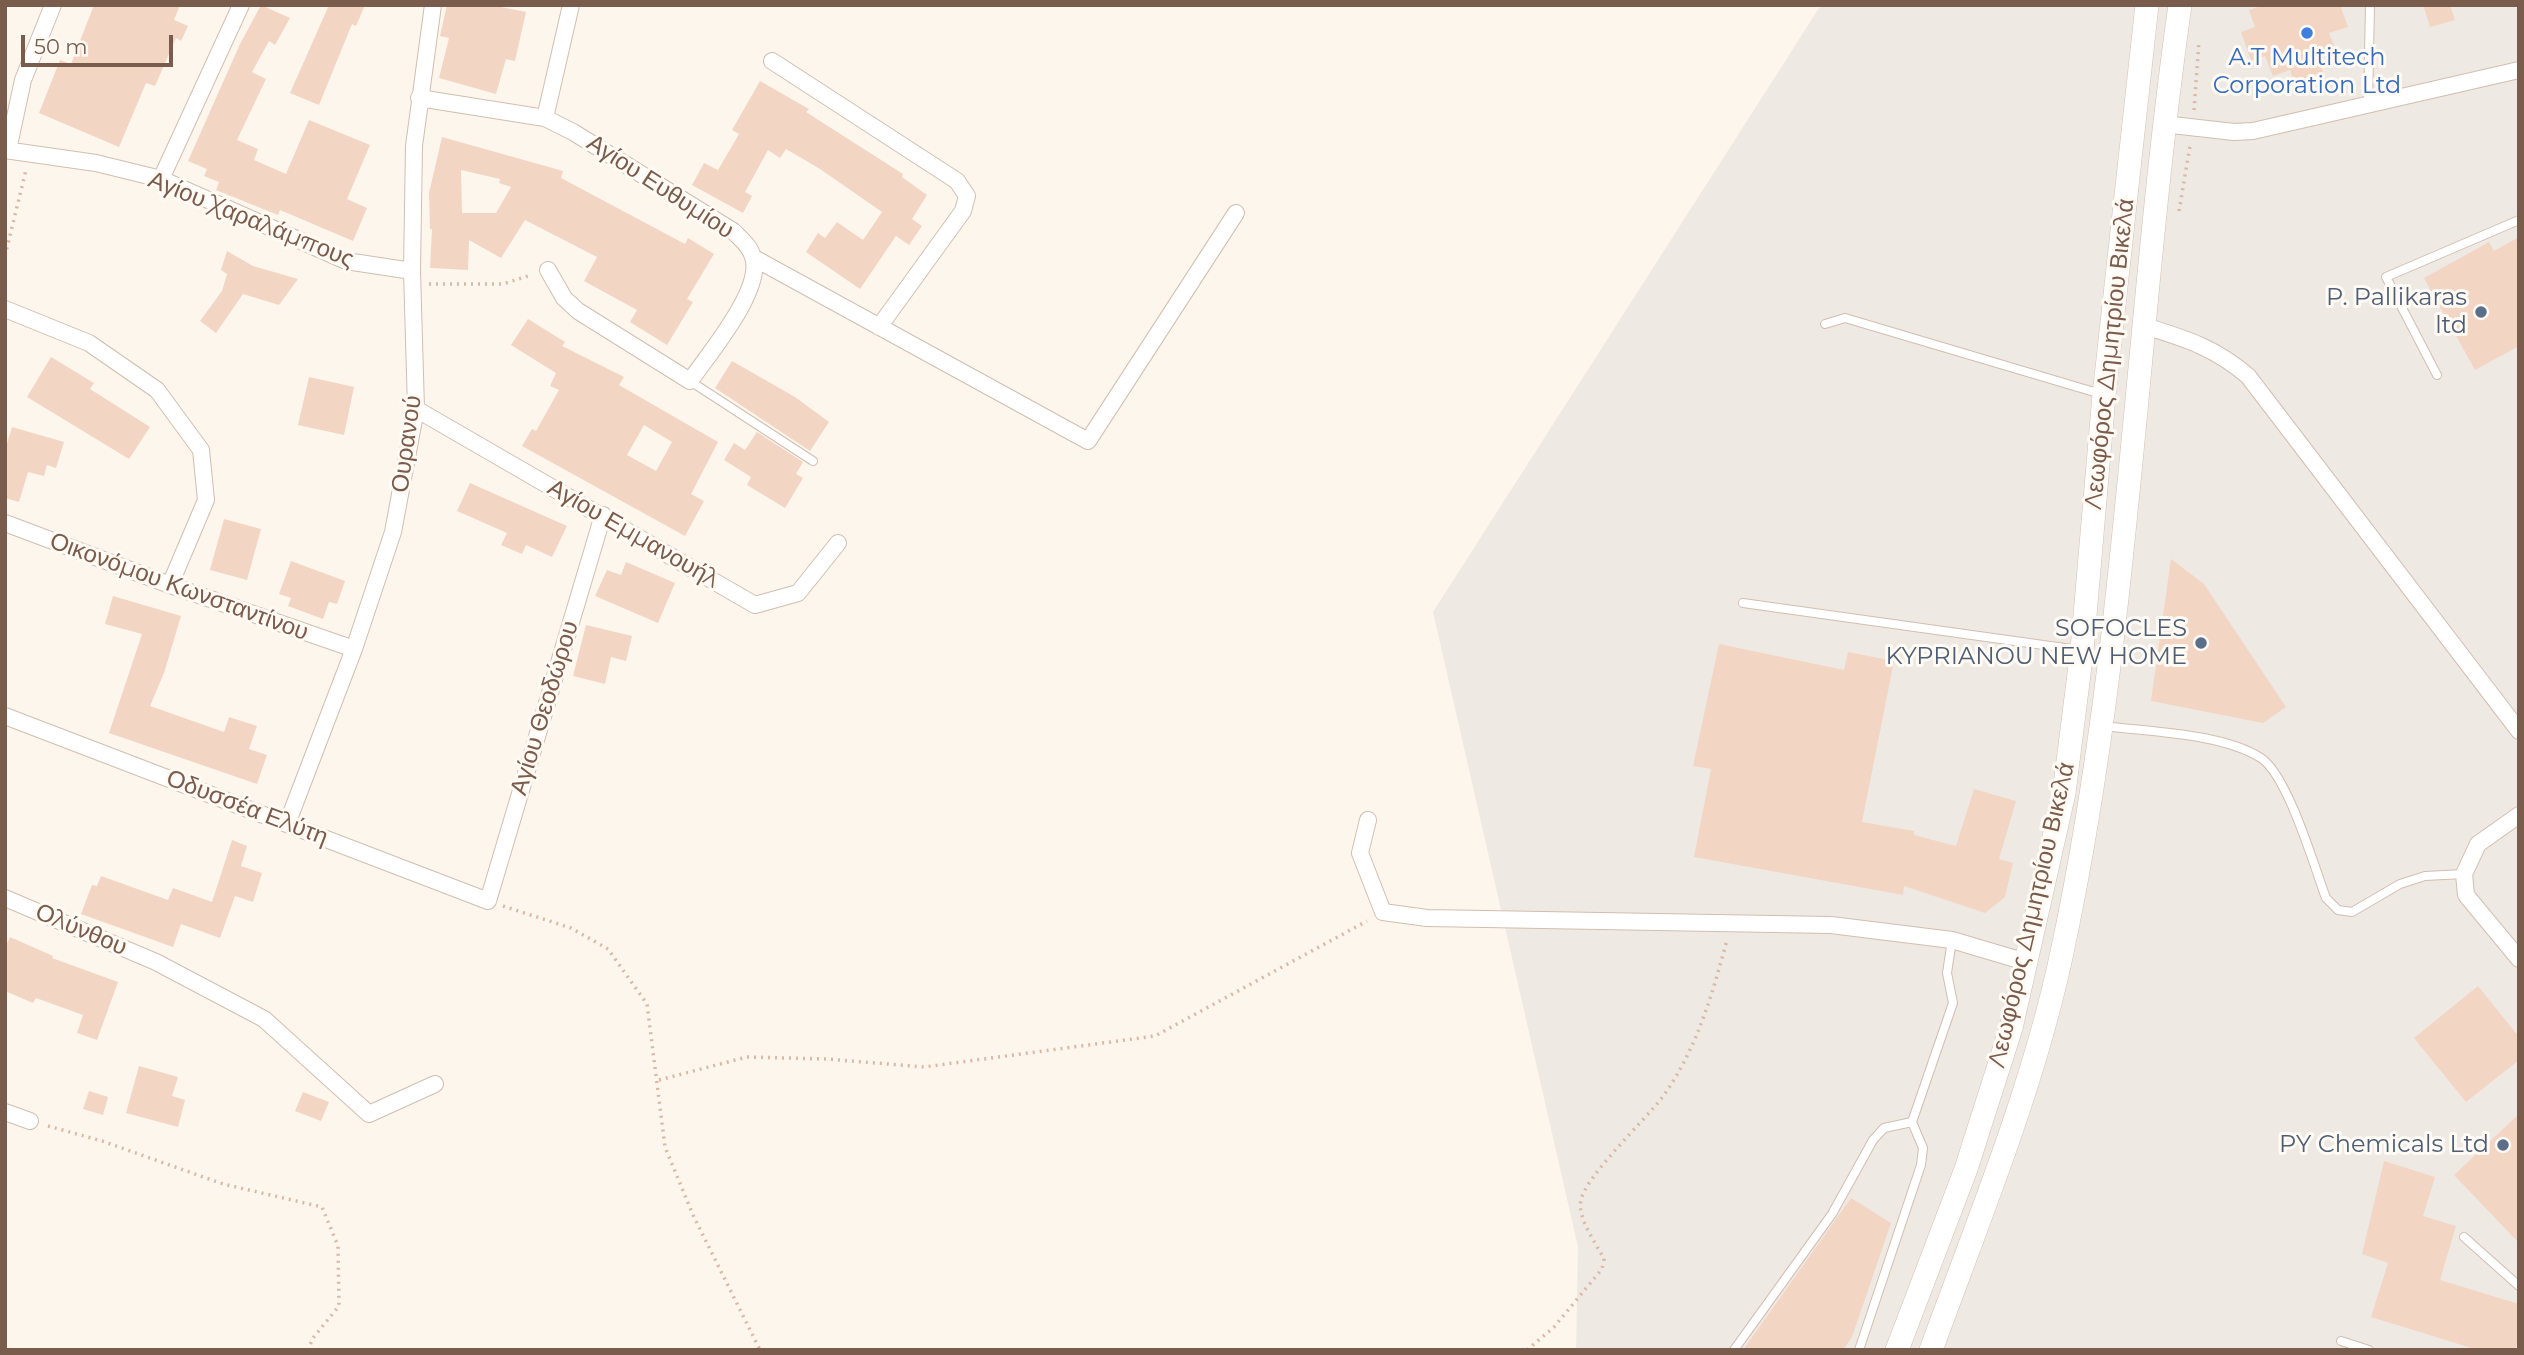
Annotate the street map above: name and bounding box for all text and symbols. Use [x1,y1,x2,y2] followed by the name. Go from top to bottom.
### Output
[24,21,177,65] scale bar
[2299,25,2315,41] marker: A.T Multitech Corporation Ltd
[34,34,88,59] text: 50 m
[2213,44,2401,100] place label: A.T Multitech Corporation Ltd
[581,129,739,245] street label: Αγίου Ευθυμίου
[144,166,358,274] street label: Αγίου Χαραλάμπους
[2079,197,2141,511] street label: Λεωφόρος Δημητρίου Βικελά
[2326,284,2467,340] place label: P. Pallikaras ltd
[2473,304,2489,320] marker: P. Pallikaras ltd
[386,394,428,494] street label: Ουρανού
[542,473,724,595] street label: Αγίου Εμμανουήλ
[46,527,312,647] street label: Οικονόμου Κωνσταντίνου
[1886,615,2187,671] place label: SOFOCLES KYPRIANOU NEW HOME
[505,617,585,799] street label: Αγίου Θεοδώρου
[2193,635,2209,651] marker: SOFOCLES KYPRIANOU NEW HOME
[1983,760,2081,1070] street label: Λεωφόρος Δημητρίου Βικελά
[162,764,332,852] street label: Οδυσσέα Ελύτη
[31,898,131,962] street label: Ολύνθου
[2279,1131,2489,1159] place label: PY Chemicals Ltd
[2495,1137,2511,1153] marker: PY Chemicals Ltd

